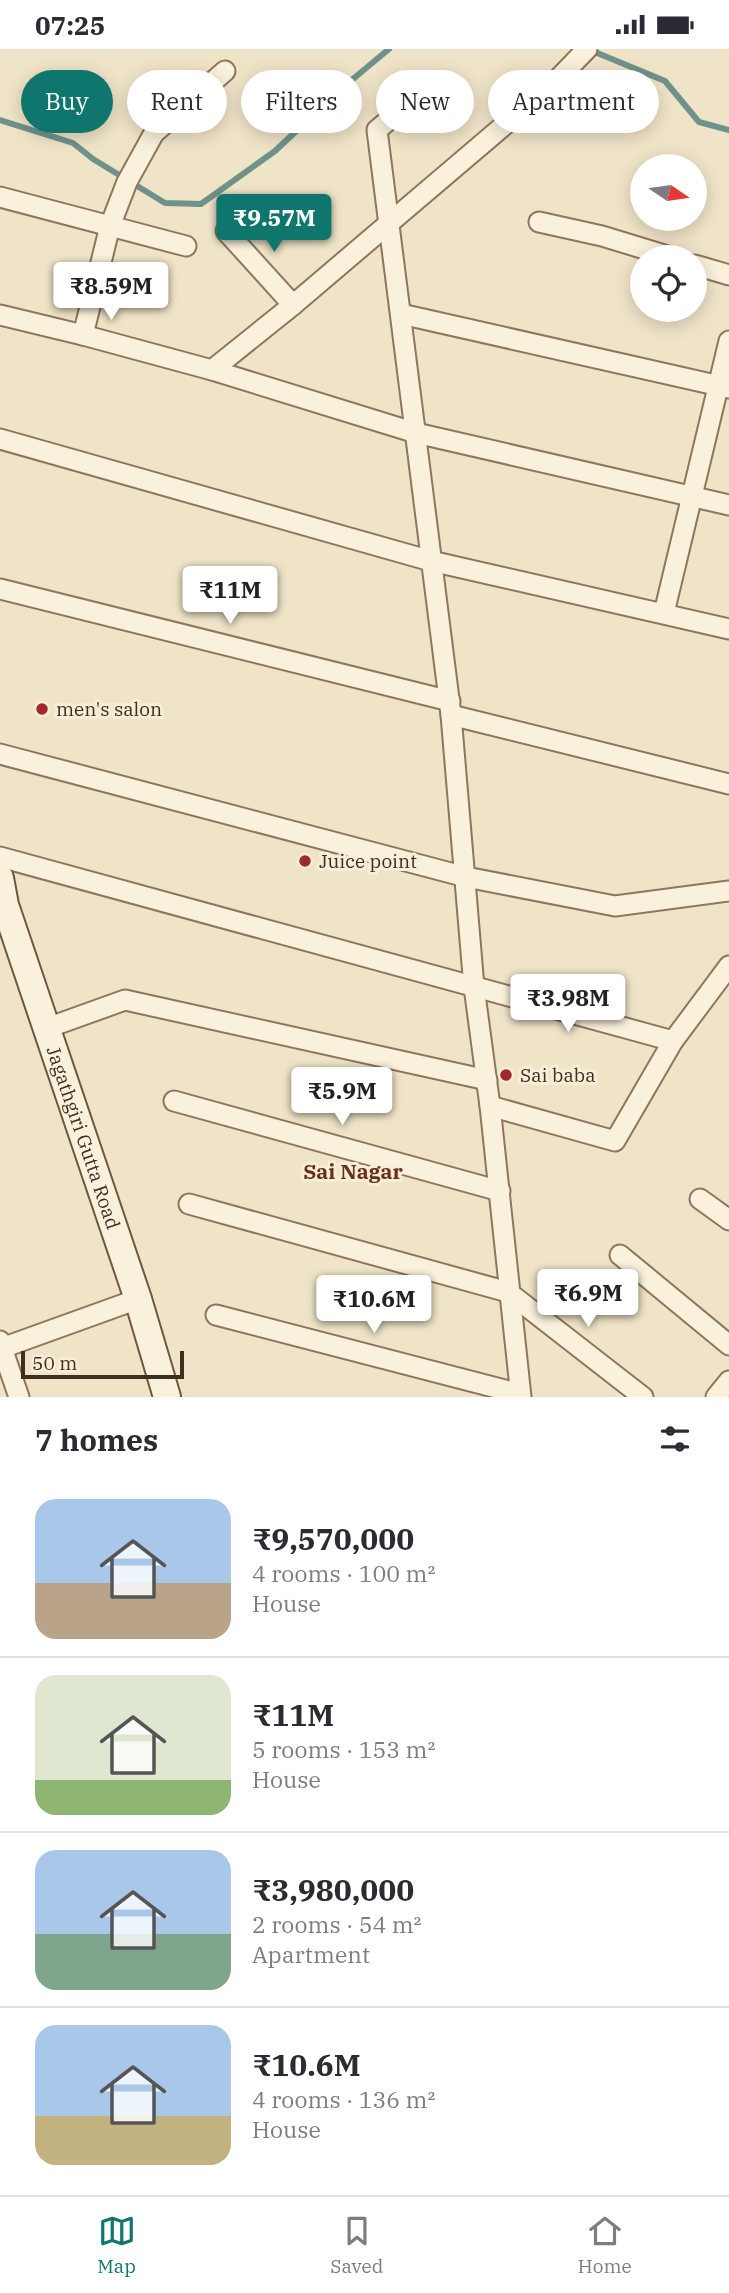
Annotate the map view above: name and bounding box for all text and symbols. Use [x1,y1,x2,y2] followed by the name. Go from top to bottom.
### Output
[35,8,105,42] text: 07:25
[21,70,113,133] chip: Buy
[127,70,227,133] chip: Rent
[241,70,362,133] chip: Filters
[376,70,474,133] chip: New
[488,70,659,133] chip: Apartment
[630,154,707,231] north arrow
[630,154,707,322] map controls
[217,195,331,254] pin: ₹9.57M
[232,202,316,232] text: ₹9.57M
[630,245,707,322] button: locate
[54,263,168,322] pin: ₹8.59M
[69,270,153,300] text: ₹8.59M
[189,567,271,626] pin: ₹11M
[199,574,261,604] text: ₹11M
[56,697,162,721] place label: men's salon
[34,701,50,717] marker: men's salon
[319,849,417,873] place label: Juice point
[297,853,313,869] marker: Juice point
[511,975,625,1034] pin: ₹3.98M
[526,982,610,1012] text: ₹3.98M
[41,1043,126,1232] street label: Jagathgiri Gutta Road
[520,1063,596,1087] place label: Sai baba
[293,1067,391,1127] pin: ₹5.9M
[498,1067,514,1083] marker: Sai baba
[307,1075,377,1105] text: ₹5.9M
[303,1157,404,1185] district label: Sai Nagar
[539,1269,637,1329] pin: ₹6.9M
[317,1275,431,1335] pin: ₹10.6M
[553,1277,623,1307] text: ₹6.9M
[332,1283,416,1313] text: ₹10.6M
[21,1348,184,1380] scale bar
[32,1351,77,1375] text: 50 m
[35,1420,158,1459] text: 7 homes
[656,1420,694,1458] icon: filters
[252,1519,414,1558] text: ₹9,570,000
[91,1527,175,1611] icon: home
[252,1558,435,1588] text: 4 rooms · 100 m²
[252,1588,321,1618] text: House
[252,1695,334,1734] text: ₹11M
[91,1703,175,1787] icon: home
[252,1734,435,1764] text: 5 rooms · 153 m²
[252,1764,321,1794] text: House
[252,1870,414,1909] text: ₹3,980,000
[91,1878,175,1962] icon: home
[252,1909,422,1939] text: 2 rooms · 54 m²
[252,1939,370,1969] text: Apartment
[252,2045,361,2084] text: ₹10.6M
[91,2053,175,2137] icon: home
[252,2084,435,2114] text: 4 rooms · 136 m²
[252,2114,321,2144] text: House
[97,2212,136,2278] tab: Map
[330,2212,383,2278] tab: Saved
[578,2212,632,2278] tab: Home

